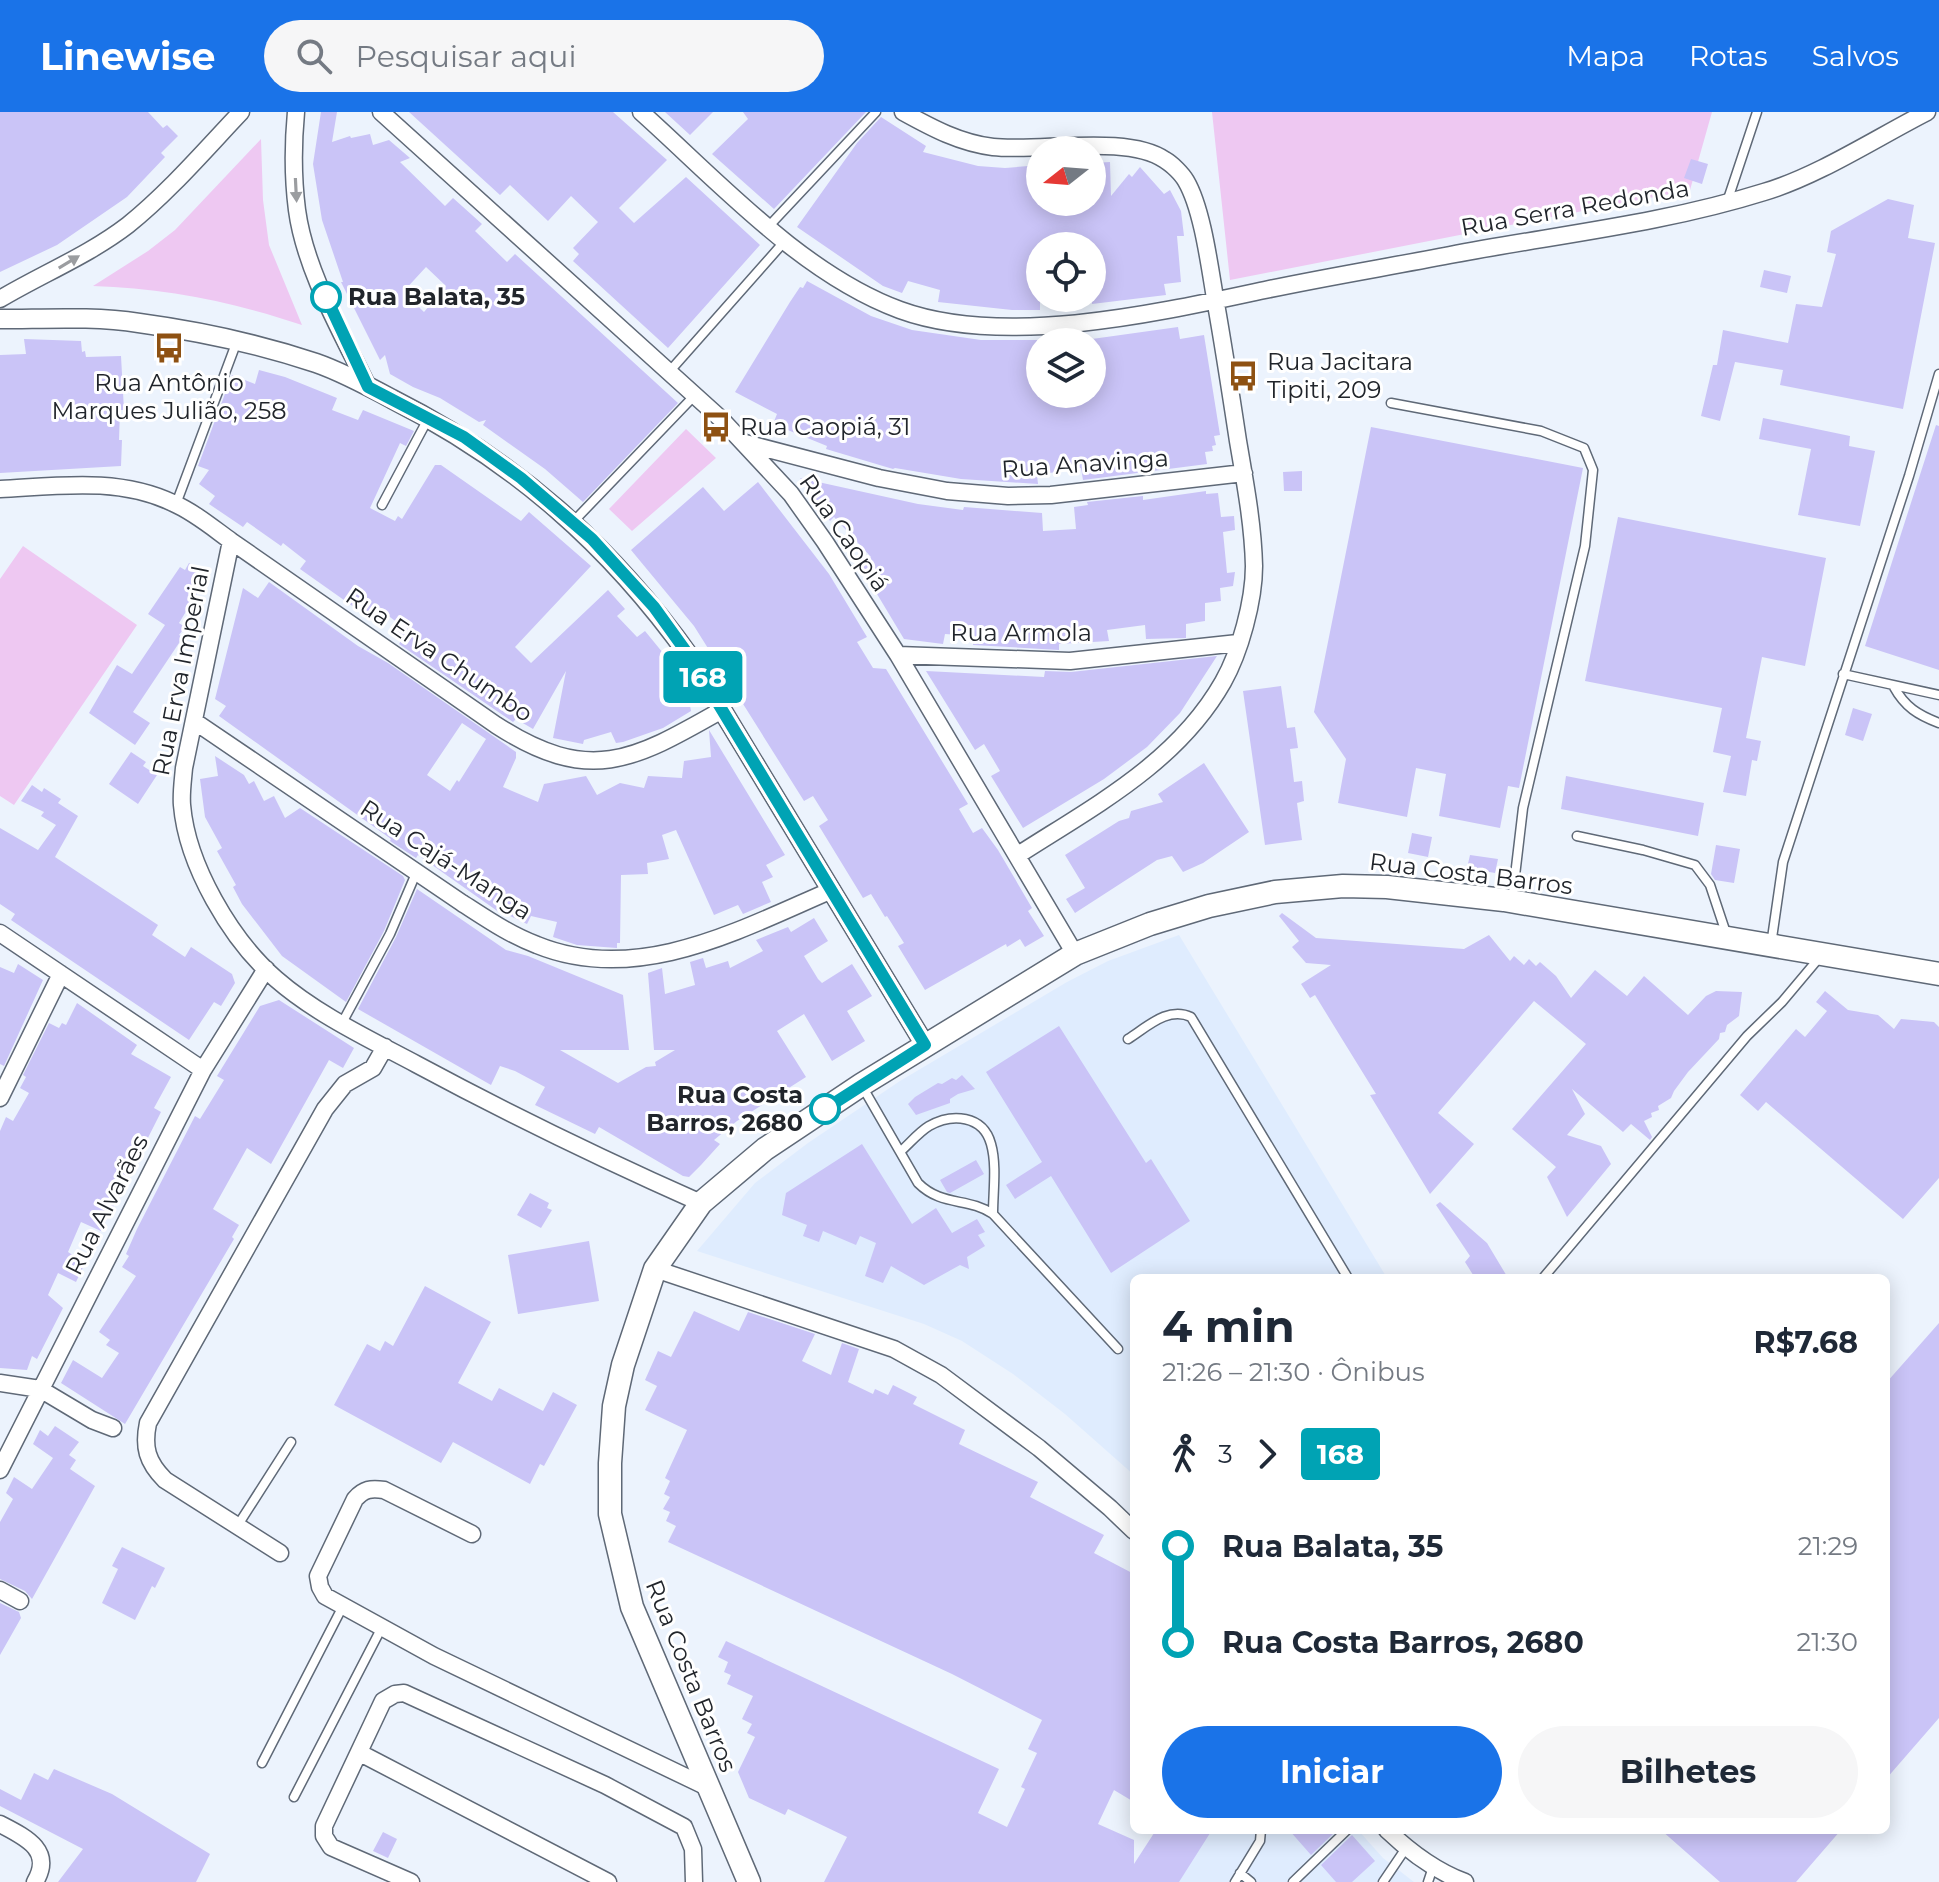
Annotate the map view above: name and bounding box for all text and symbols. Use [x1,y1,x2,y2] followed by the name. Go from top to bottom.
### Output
[264,20,824,92] search box
[40,33,216,80] text: Linewise
[292,34,336,78] icon: search
[356,38,577,75] text: Pesquisar aqui
[1566,39,1645,73] text: Mapa
[1689,39,1768,73] text: Rotas
[1812,39,1899,73] text: Salvos
[1026,136,1106,216] north arrow
[1026,136,1106,408] map controls
[1458,173,1691,242] street label: Rua Serra Redonda
[290,178,303,203] one-way arrow
[1026,232,1106,312] button: locate
[58,255,80,269] one-way arrow
[311,282,341,312] marker: Rua Balata, 35
[348,282,525,311] place label: Rua Balata, 35
[1026,328,1106,408] button: layers
[152,331,186,365] bus stop icon: Rua Antônio Marques Julião, 258
[1267,347,1413,404] place label: Rua Jacitara Tipiti, 209
[1226,359,1260,393] bus stop icon: Rua Jacitara Tipiti, 209
[51,368,287,425] place label: Rua Antônio Marques Julião, 258
[699,410,733,444] bus stop icon: Rua Caopiá, 31
[740,412,910,441] place label: Rua Caopiá, 31
[1000,443,1170,484] street label: Rua Anavinga
[793,468,896,597] street label: Rua Caopiá
[146,564,215,778] street label: Rua Erva Imperial
[340,581,538,728] street label: Rua Erva Chumbo
[950,618,1092,647] street label: Rua Armola
[657,651,749,703] line badge: 168
[679,660,727,694] text: 168
[355,793,538,926] street label: Rua Cajá-Manga
[1368,847,1574,900] street label: Rua Costa Barros
[646,1080,803,1137] place label: Rua Costa Barros, 2680
[810,1094,840,1124] marker: Rua Costa Barros, 2680
[59,1130,154,1280] street label: Rua Alvarães
[1162,1299,1295,1353] text: 4 min
[1754,1324,1858,1361] text: R$7.68
[1162,1356,1425,1388] text: 21:26 – 21:30 · Ônibus
[1162,1432,1206,1476] icon: walk
[1245,1432,1289,1476] icon: forward
[1317,1437,1364,1471] text: 168
[1218,1438,1233,1470] text: 3
[1222,1528,1443,1565] text: Rua Balata, 35
[1798,1530,1858,1562] text: 21:29
[640,1576,743,1776] street label: Rua Costa Barros
[1222,1624,1584,1661] text: Rua Costa Barros, 2680
[1796,1626,1858,1658] text: 21:30
[1162,1726,1502,1818] button: Iniciar
[1518,1726,1858,1818] button: Bilhetes

